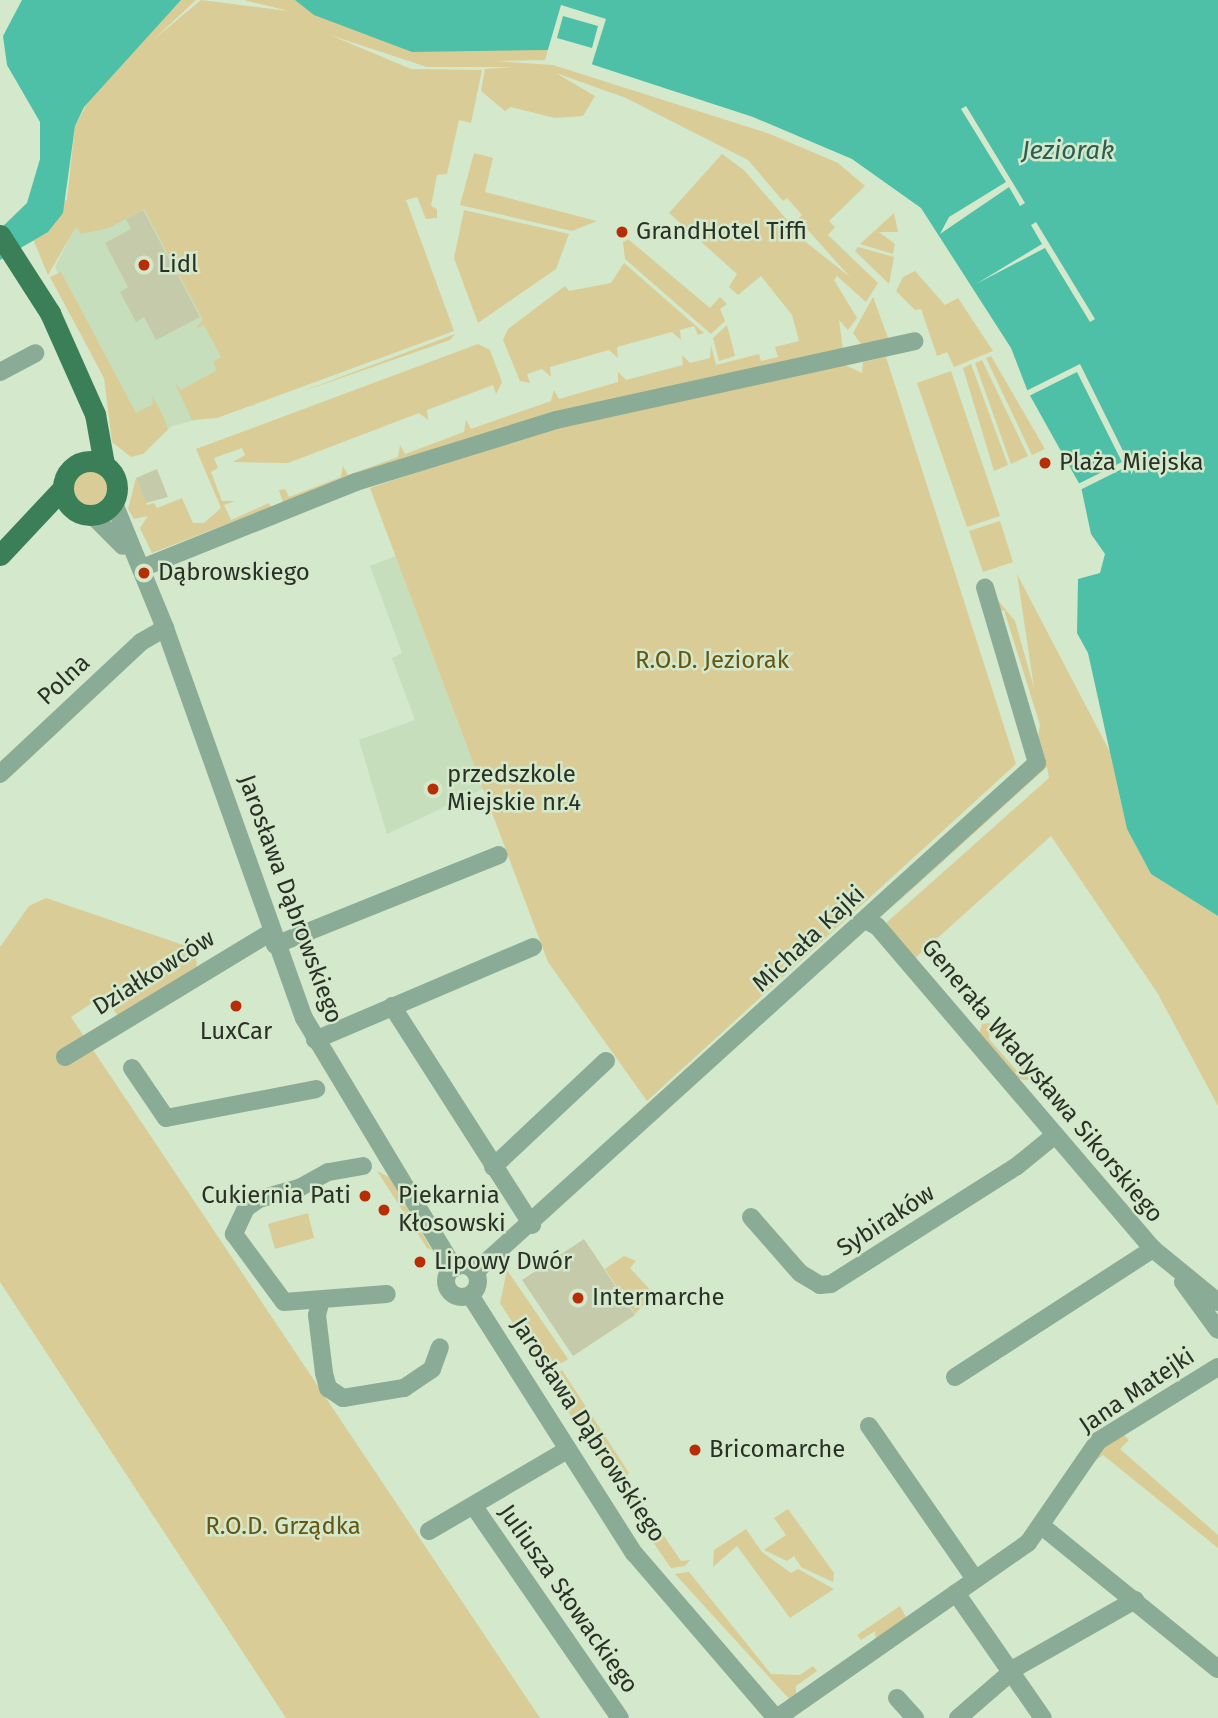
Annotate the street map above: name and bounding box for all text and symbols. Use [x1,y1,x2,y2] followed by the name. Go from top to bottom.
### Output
[1022,135,1114,167] water label: Jeziorak
[636,218,807,246] place label: GrandHotel Tiffi
[614,224,630,240] marker: GrandHotel Tiffi
[158,251,198,279] place label: Lidl
[136,257,152,273] marker: Lidl
[1059,449,1204,477] place label: Plaża Miejska
[1037,455,1053,471] marker: Plaża Miejska
[158,559,310,587] place label: Dąbrowskiego
[136,565,152,581] marker: Dąbrowskiego
[635,647,789,675] park label: R.O.D. Jeziorak
[32,649,96,711] street label: Polna
[447,761,581,817] place label: przedszkole Miejskie nr.4
[232,771,348,1027] street label: Jarosława Dąbrowskiego
[425,781,441,797] marker: przedszkole Miejskie nr.4
[747,880,871,998] street label: Michała Kajki
[88,924,220,1022] street label: Działkowców
[915,933,1169,1229] street label: Generała Władysława Sikorskiego
[228,998,244,1014] marker: LuxCar
[200,1018,272,1046] place label: LuxCar
[832,1179,940,1263] street label: Sybiraków
[201,1182,351,1210] place label: Cukiernia Pati
[398,1182,506,1238] place label: Piekarnia Kłosowski
[357,1188,373,1204] marker: Cukiernia Pati
[376,1202,392,1218] marker: Piekarnia Kłosowski
[434,1248,572,1276] place label: Lipowy Dwór
[412,1254,428,1270] marker: Lipowy Dwór
[592,1284,725,1312] place label: Intermarche
[570,1290,586,1306] marker: Intermarche
[505,1312,671,1548] street label: Jarosława Dąbrowskiego
[1074,1342,1200,1440] street label: Jana Matejki
[709,1436,845,1464] place label: Bricomarche
[687,1442,703,1458] marker: Bricomarche
[492,1499,644,1699] street label: Juliusza Słowackiego
[205,1513,361,1541] park label: R.O.D. Grządka

